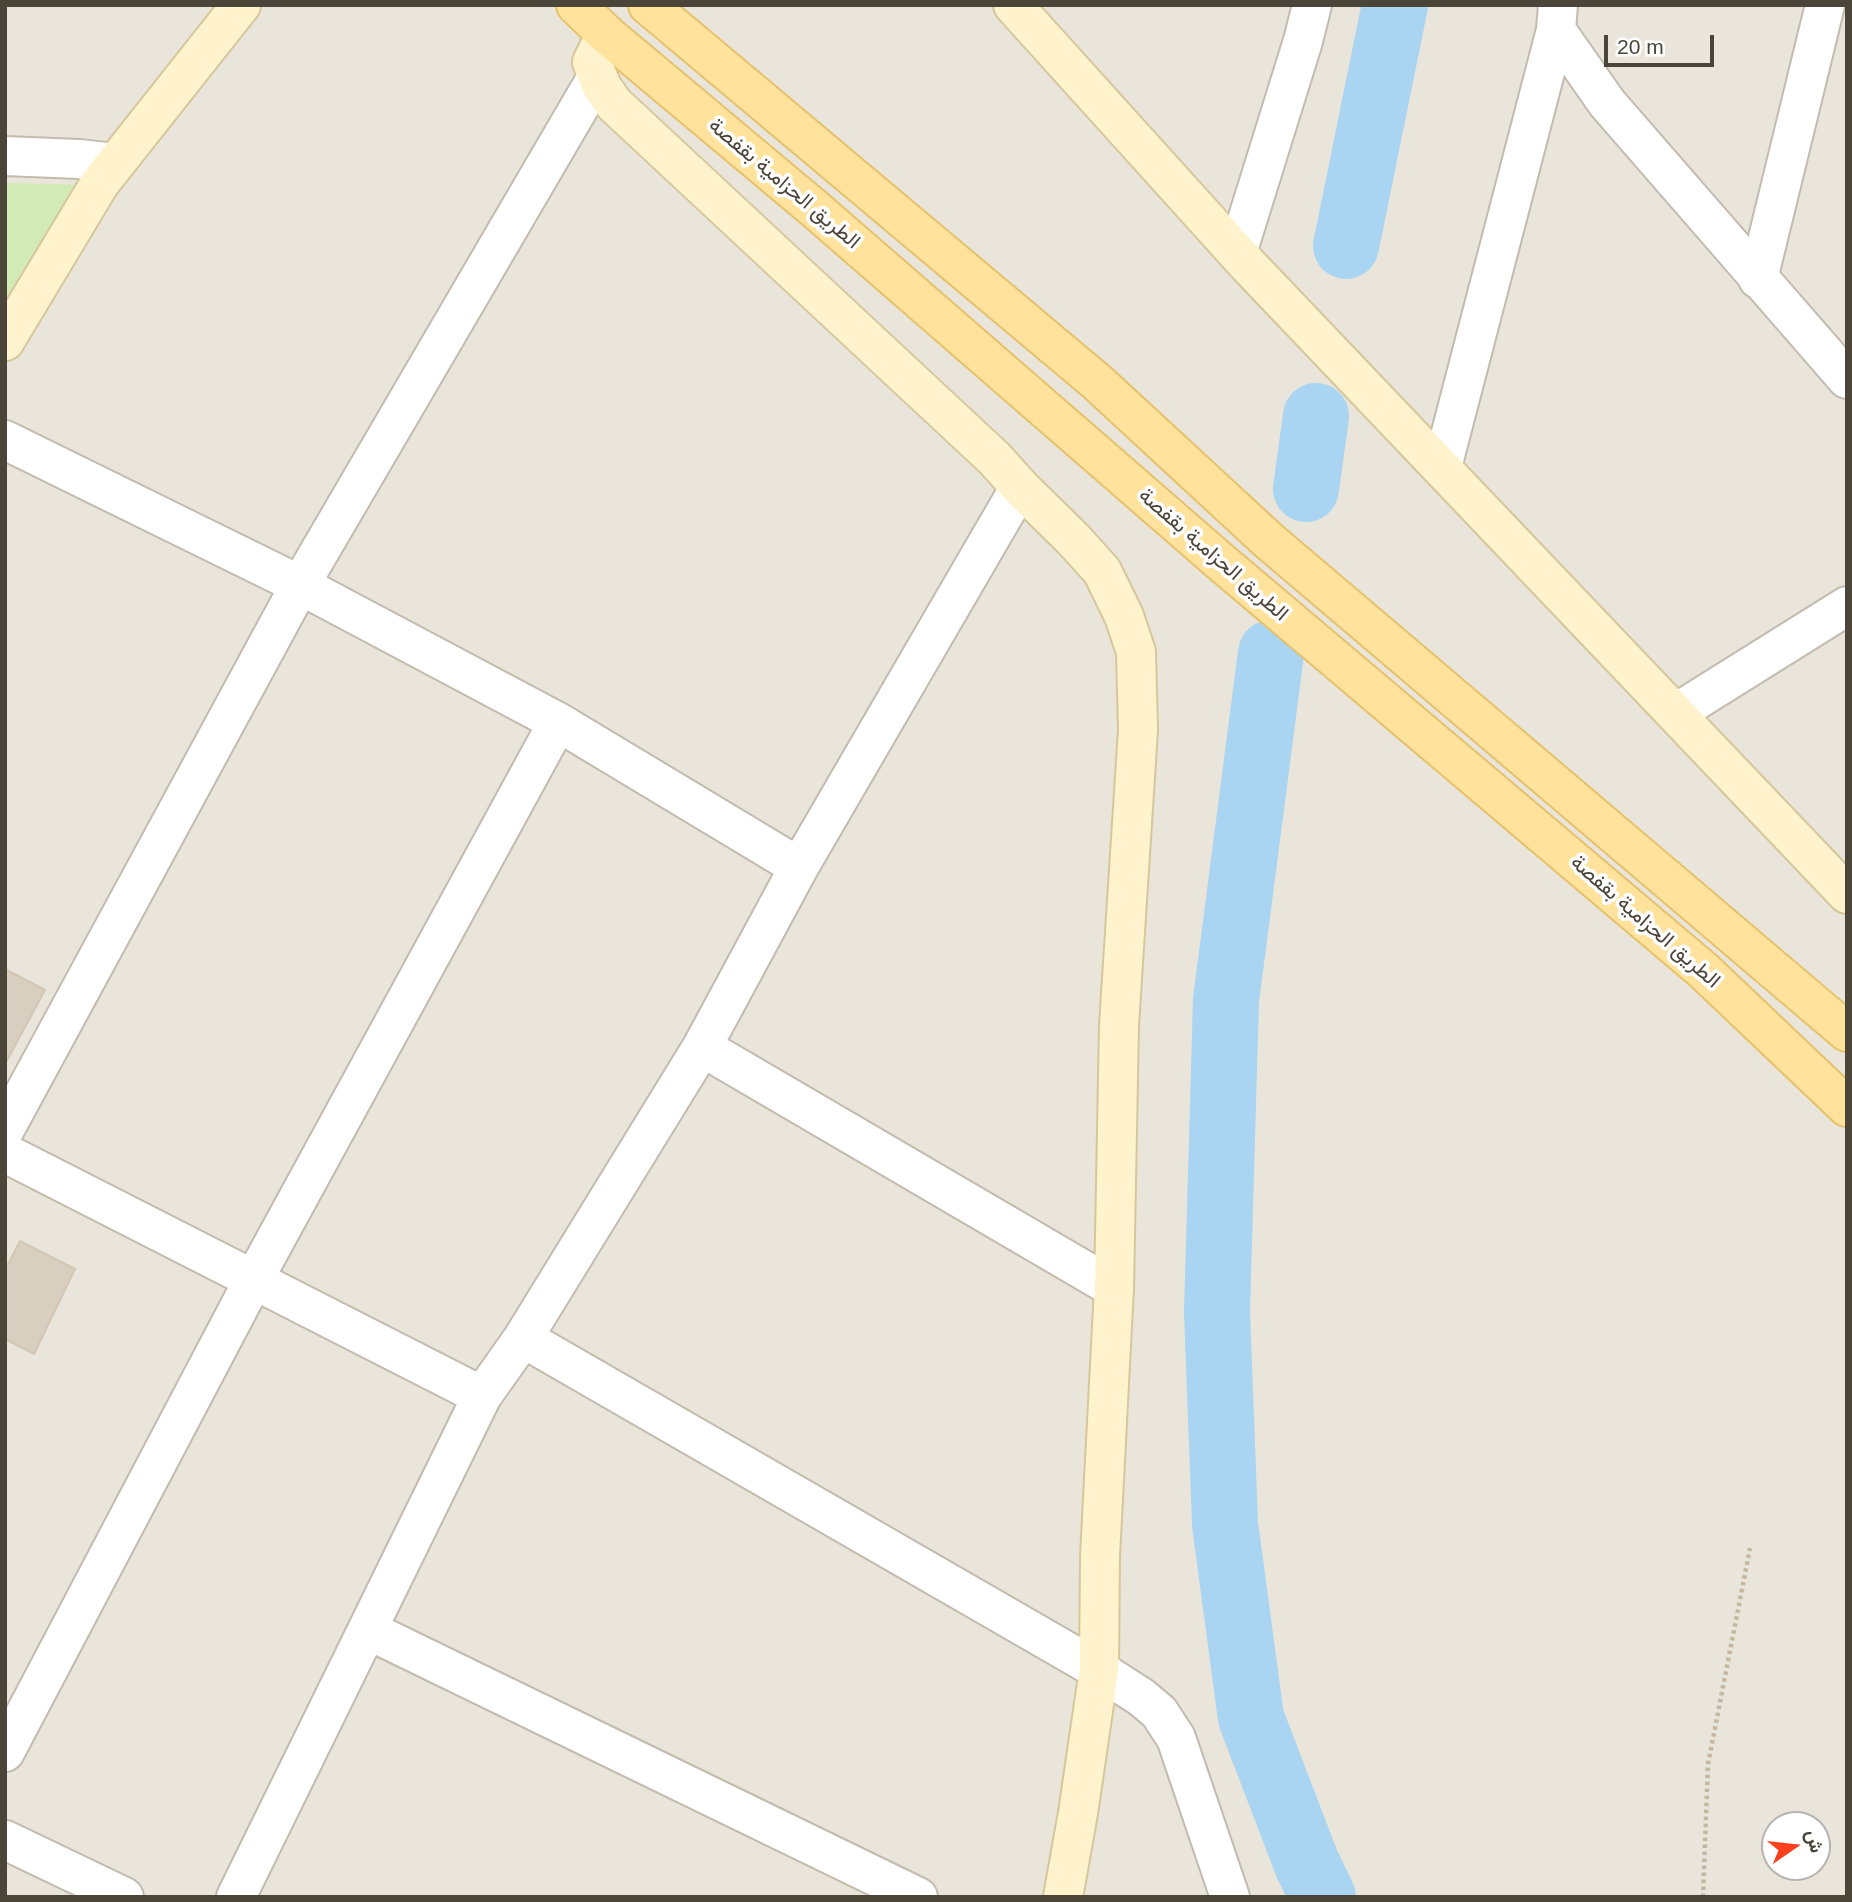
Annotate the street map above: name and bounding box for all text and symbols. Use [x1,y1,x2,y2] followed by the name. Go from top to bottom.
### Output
[1607,21,1717,65] scale bar
[1617,35,1664,58] text: 20 m
[703,113,865,255] street label: الطريق الحزامية بقفصة
[1133,483,1293,627] street label: الطريق الحزامية بقفصة
[1565,850,1725,994] street label: الطريق الحزامية بقفصة
[1761,1811,1831,1881] north arrow
[1802,1828,1828,1855] text: ش

